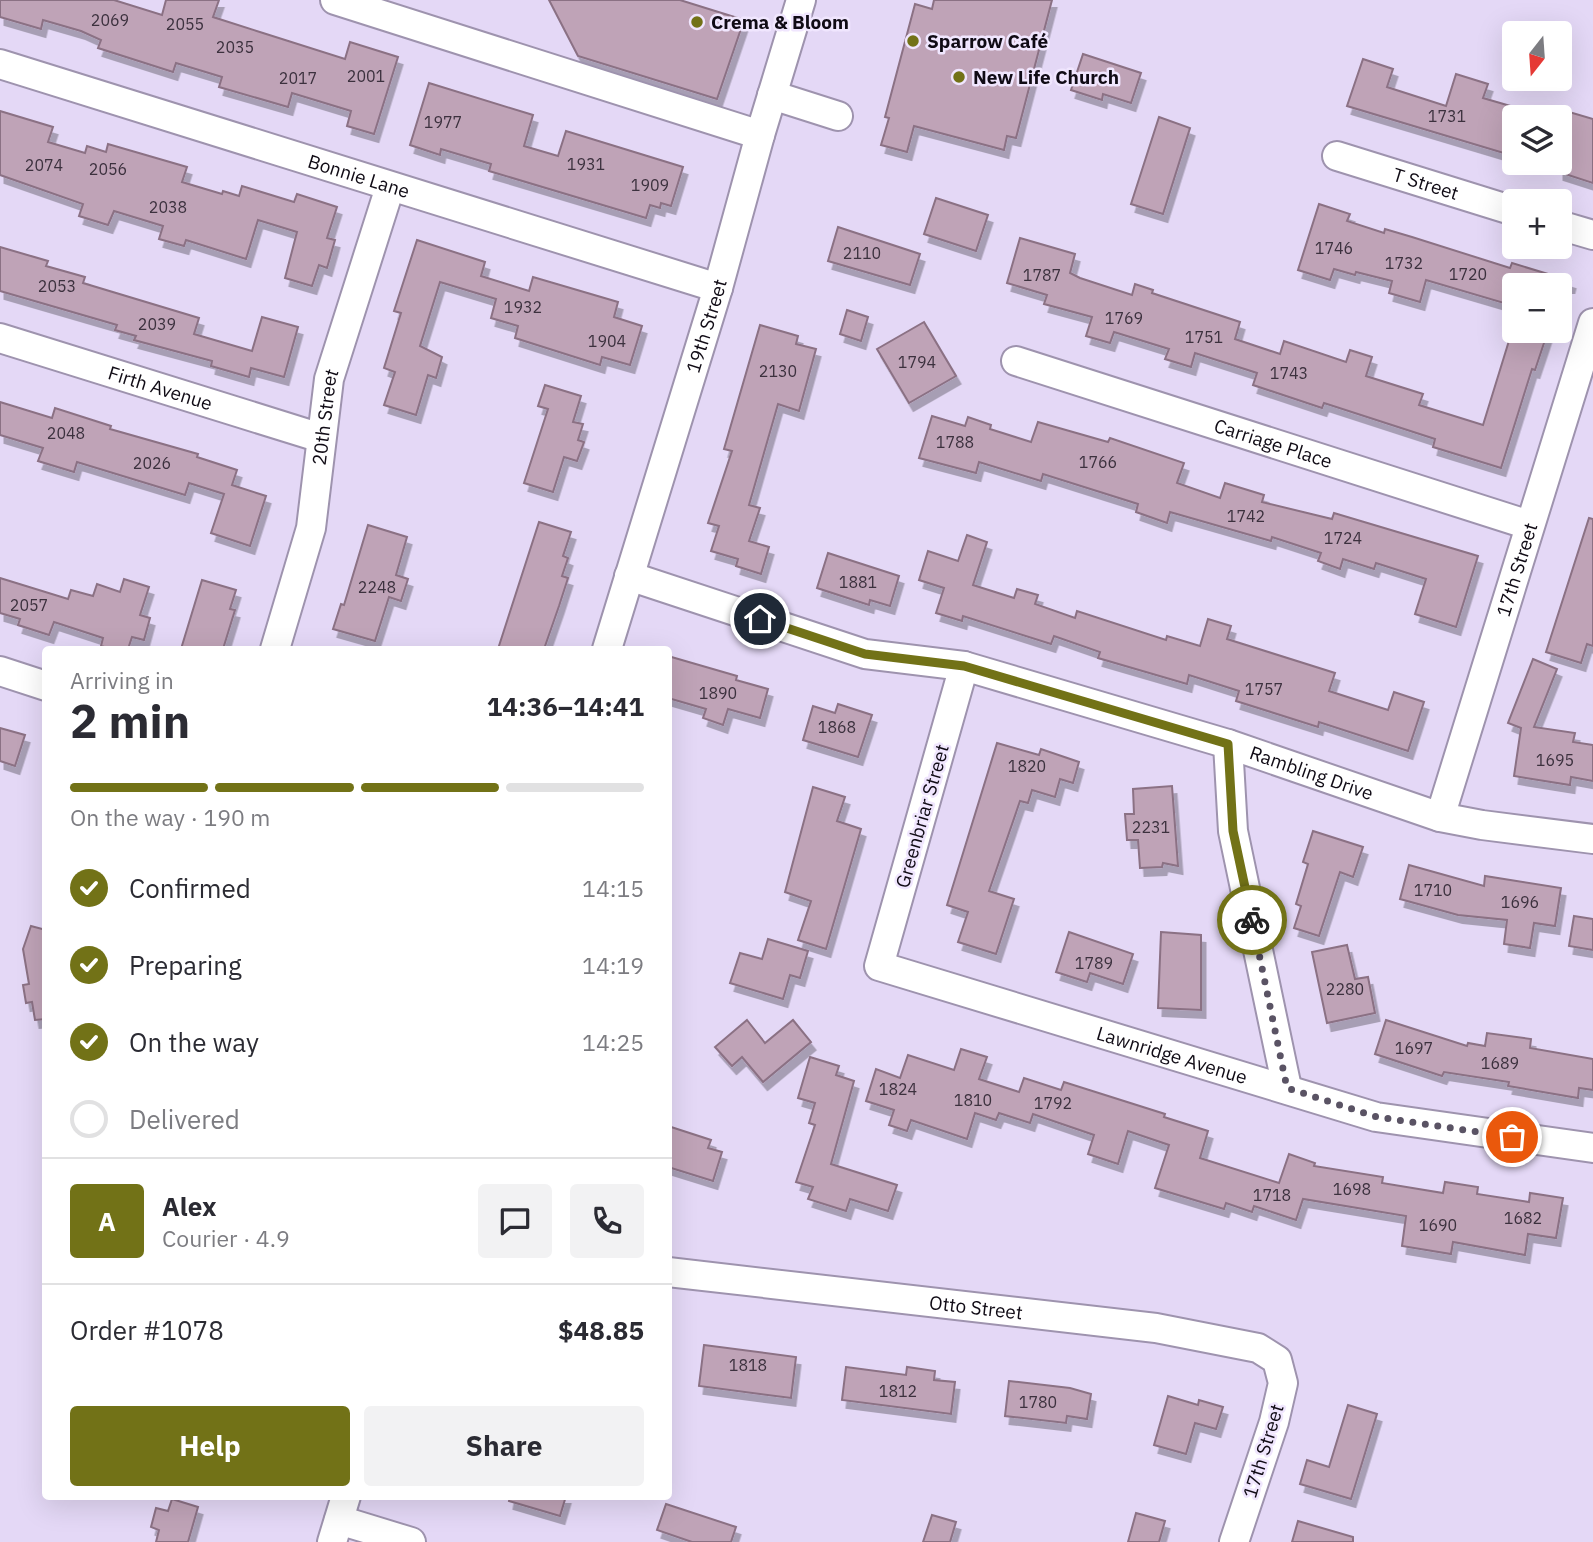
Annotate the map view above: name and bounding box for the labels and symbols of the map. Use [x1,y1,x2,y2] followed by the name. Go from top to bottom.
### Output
[91,10,129,30] house number: 2069
[711,10,849,34] place label: Crema & Bloom
[166,14,204,34] house number: 2055
[689,14,705,30] marker: Crema & Bloom
[1502,21,1572,91] north arrow
[927,29,1048,53] place label: Sparrow Café
[905,33,921,49] marker: Sparrow Café
[216,37,254,57] house number: 2035
[973,65,1119,89] place label: New Life Church
[347,66,385,86] house number: 2001
[279,68,317,88] house number: 2017
[951,69,967,85] marker: New Life Church
[1428,106,1466,126] house number: 1731
[424,112,462,132] house number: 1977
[305,149,413,203] street label: Bonnie Lane
[567,154,605,174] house number: 1931
[25,155,63,175] house number: 2074
[89,159,127,179] house number: 2056
[1390,162,1462,205] street label: T Street
[631,175,669,195] house number: 1909
[149,197,187,217] house number: 2038
[1315,238,1353,258] house number: 1746
[843,243,881,263] house number: 2110
[1385,253,1423,273] house number: 1732
[1449,264,1487,284] house number: 1720
[1023,265,1061,285] house number: 1787
[38,276,76,296] house number: 2053
[681,276,732,376] street label: 19th Street
[504,297,542,317] house number: 1932
[1105,308,1143,328] house number: 1769
[138,314,176,334] house number: 2039
[1185,327,1223,347] house number: 1751
[588,331,626,351] house number: 1904
[898,352,936,372] house number: 1794
[105,360,215,415] street label: Firth Avenue
[759,361,797,381] house number: 2130
[1270,363,1308,383] house number: 1743
[307,366,344,467] street label: 20th Street
[1211,413,1335,473] street label: Carriage Place
[47,423,85,443] house number: 2048
[936,432,974,452] house number: 1788
[1079,452,1117,472] house number: 1766
[133,453,171,473] house number: 2026
[1227,506,1265,526] house number: 1742
[1491,520,1542,619] street label: 17th Street
[1324,528,1362,548] house number: 1724
[839,572,877,592] house number: 1881
[358,577,396,597] house number: 2248
[730,589,790,649] pin
[10,595,48,615] house number: 2057
[1245,679,1283,699] house number: 1757
[699,683,737,703] house number: 1890
[818,717,856,737] house number: 1868
[1247,740,1377,805] street label: Rambling Drive
[890,741,954,891] street label: Greenbriar Street
[1536,750,1574,770] house number: 1695
[1008,756,1046,776] house number: 1820
[1132,817,1170,837] house number: 2231
[1414,880,1452,900] house number: 1710
[1217,885,1287,955] courier
[1501,892,1539,912] house number: 1696
[1075,953,1113,973] house number: 1789
[1326,979,1364,999] house number: 2280
[1094,1021,1250,1089] street label: Lawnridge Avenue
[1395,1038,1433,1058] house number: 1697
[1481,1053,1519,1073] house number: 1689
[879,1079,917,1099] house number: 1824
[954,1090,992,1110] house number: 1810
[1034,1093,1072,1113] house number: 1792
[1482,1107,1542,1167] pin
[1333,1179,1371,1199] house number: 1698
[1253,1185,1291,1205] house number: 1718
[1504,1208,1542,1228] house number: 1682
[1419,1215,1457,1235] house number: 1690
[928,1290,1024,1325] street label: Otto Street
[729,1355,767,1375] house number: 1818
[879,1381,917,1401] house number: 1812
[1019,1392,1057,1412] house number: 1780
[1237,1401,1289,1501] street label: 17th Street

